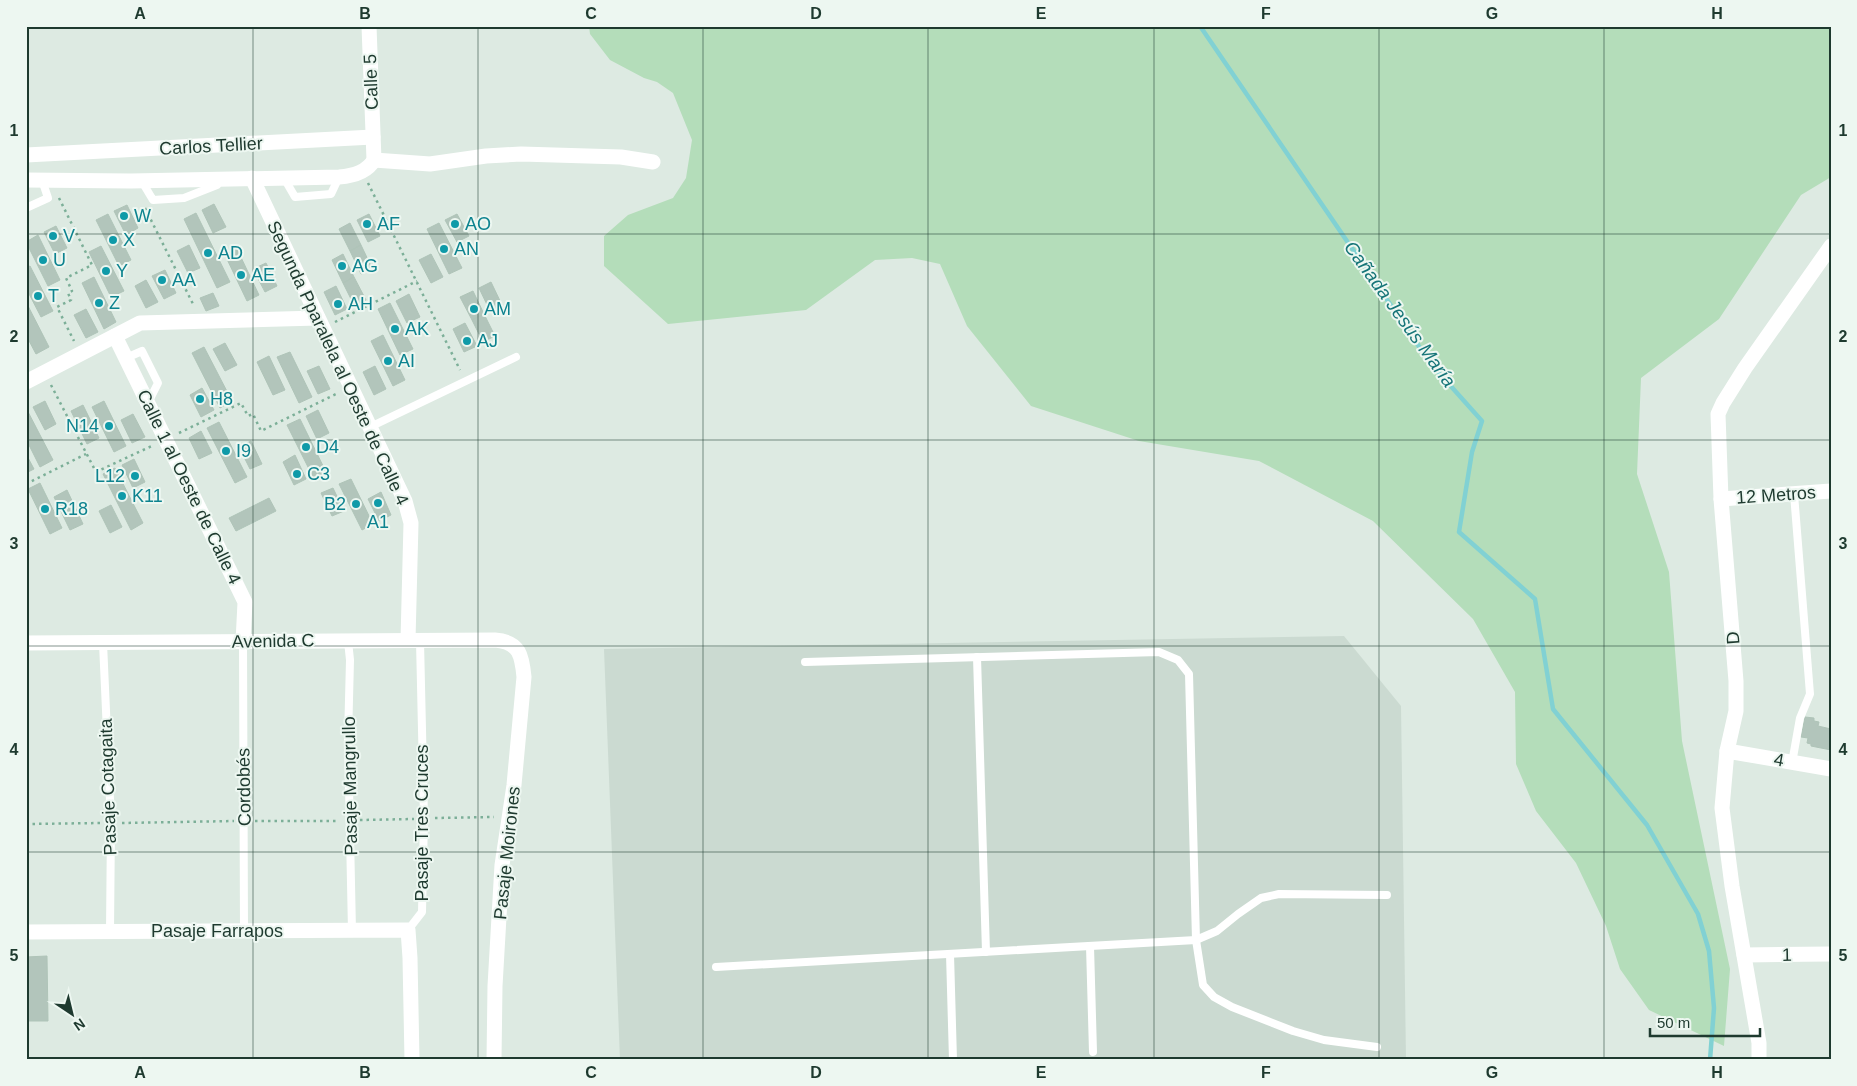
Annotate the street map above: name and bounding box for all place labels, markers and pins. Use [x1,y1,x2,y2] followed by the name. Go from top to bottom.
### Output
[134,206,151,226] place label: W
[118,210,130,222] marker: W
[377,214,400,234] place label: AF
[465,214,491,234] place label: AO
[361,218,373,230] marker: AF
[449,218,461,230] marker: AO
[63,226,75,246] place label: V
[47,230,59,242] marker: V
[123,230,135,250] place label: X
[107,234,119,246] marker: X
[454,239,479,259] place label: AN
[218,243,243,263] place label: AD
[438,243,450,255] marker: AN
[202,247,214,259] marker: AD
[53,250,66,270] place label: U
[37,254,49,266] marker: U
[352,256,378,276] place label: AG
[336,260,348,272] marker: AG
[116,261,128,281] place label: Y
[100,265,112,277] marker: Y
[251,265,275,285] place label: AE
[235,269,247,281] marker: AE
[172,270,196,290] place label: AA
[156,274,168,286] marker: AA
[48,286,59,306] place label: T
[32,290,44,302] marker: T
[109,293,120,313] place label: Z
[348,294,373,314] place label: AH
[93,297,105,309] marker: Z
[332,298,344,310] marker: AH
[484,299,511,319] place label: AM
[468,303,480,315] marker: AM
[405,319,429,339] place label: AK
[389,323,401,335] marker: AK
[477,331,498,351] place label: AJ
[461,335,473,347] marker: AJ
[398,351,415,371] place label: AI
[382,355,394,367] marker: AI
[210,389,233,409] place label: H8
[194,393,206,405] marker: H8
[66,416,99,436] place label: N14
[103,420,115,432] marker: N14
[316,437,339,457] place label: D4
[236,441,251,461] place label: I9
[300,441,312,453] marker: D4
[220,445,232,457] marker: I9
[307,464,330,484] place label: C3
[95,466,125,486] place label: L12
[291,468,303,480] marker: C3
[129,470,141,482] marker: L12
[132,486,163,506] place label: K11
[116,490,128,502] marker: K11
[324,494,346,514] place label: B2
[372,497,384,509] marker: A1
[350,498,362,510] marker: B2
[55,499,88,519] place label: R18
[39,503,51,515] marker: R18
[367,512,389,532] place label: A1

